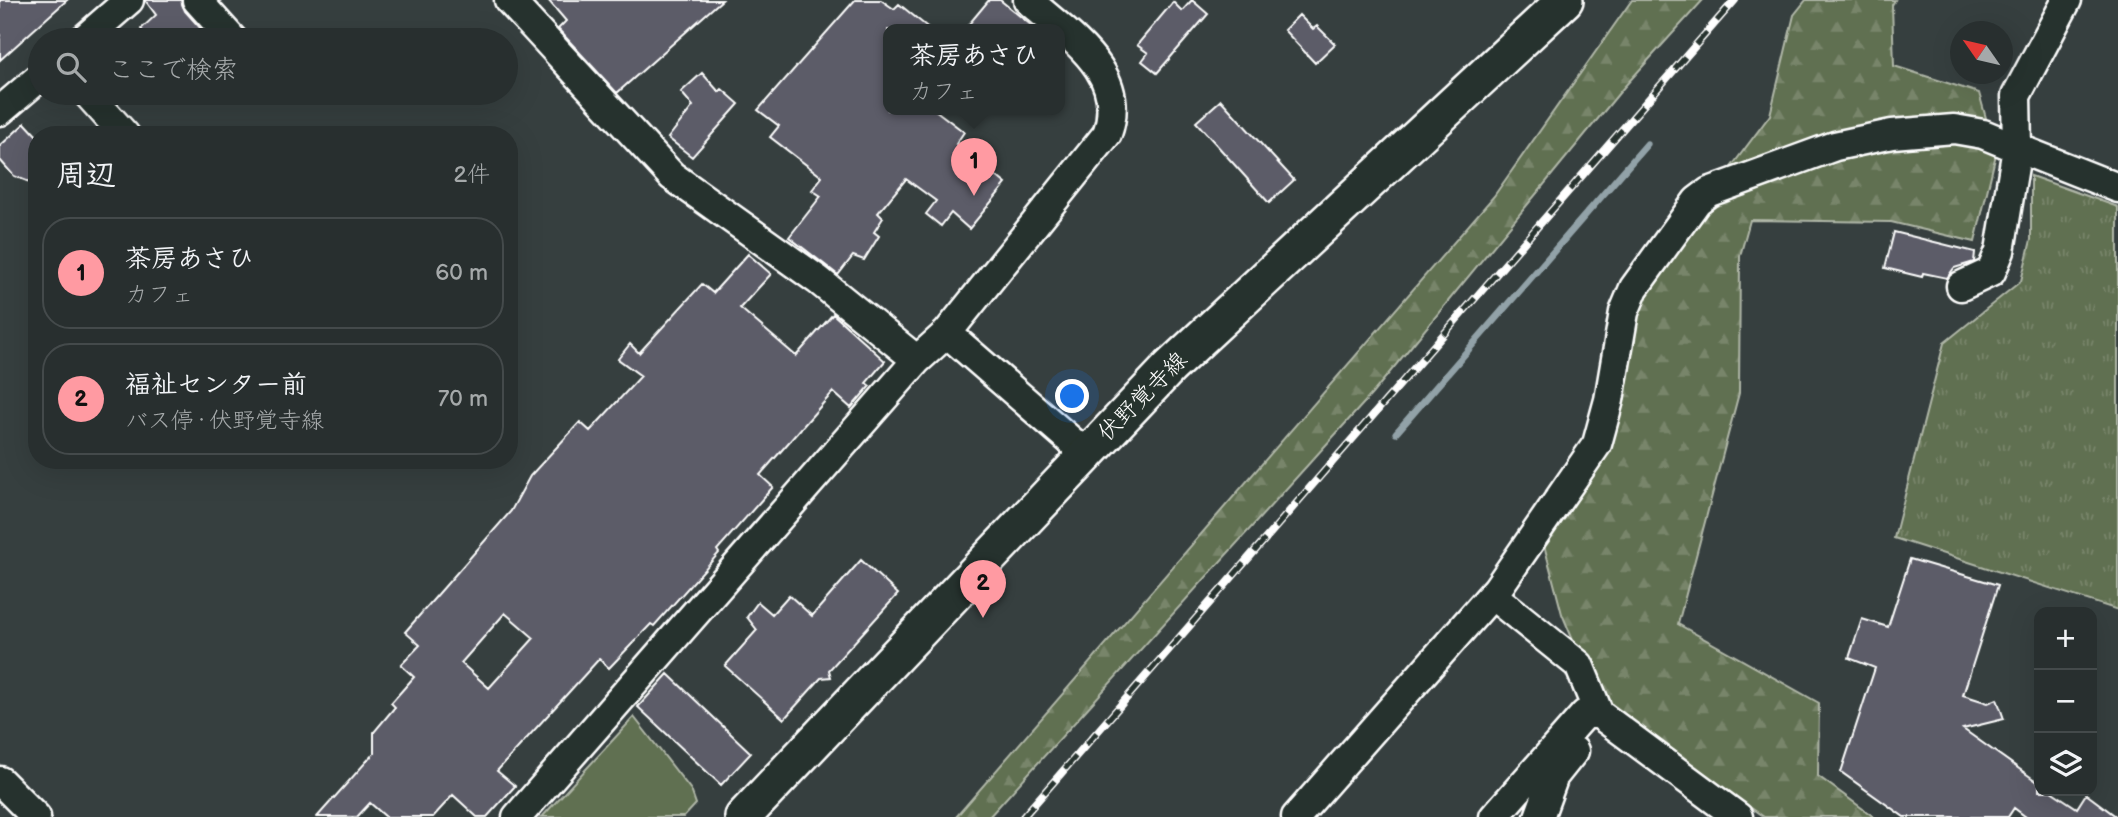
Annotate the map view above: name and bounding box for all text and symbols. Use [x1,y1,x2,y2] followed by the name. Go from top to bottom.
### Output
[1950,21,2013,84] north arrow
[883,24,1065,115] popup
[28,28,518,105] search box
[909,41,1039,72] text: 茶房あさひ
[52,48,90,86] icon: search
[108,55,238,86] text: ここで検索
[909,78,978,106] text: カフェ
[951,138,997,196] pin: 1
[56,158,116,194] text: 周辺
[453,161,490,189] text: 2件
[125,244,254,275] text: 茶房あさひ
[76,259,86,287] text: 1
[435,259,488,287] text: 60 m
[125,281,194,309] text: カフェ
[1092,346,1193,447] street label: 伏野覚寺線
[125,370,307,401] text: 福祉センター前
[1055,379,1089,413] your location
[74,385,88,413] text: 2
[438,385,488,413] text: 70 m
[125,407,324,435] text: バス停 · 伏野覚寺線
[960,560,1006,618] pin: 2
[2034,607,2097,796] map controls
[2034,607,2097,670] button: +
[2034,670,2097,733] button: −
[2034,733,2097,796] button: layers

